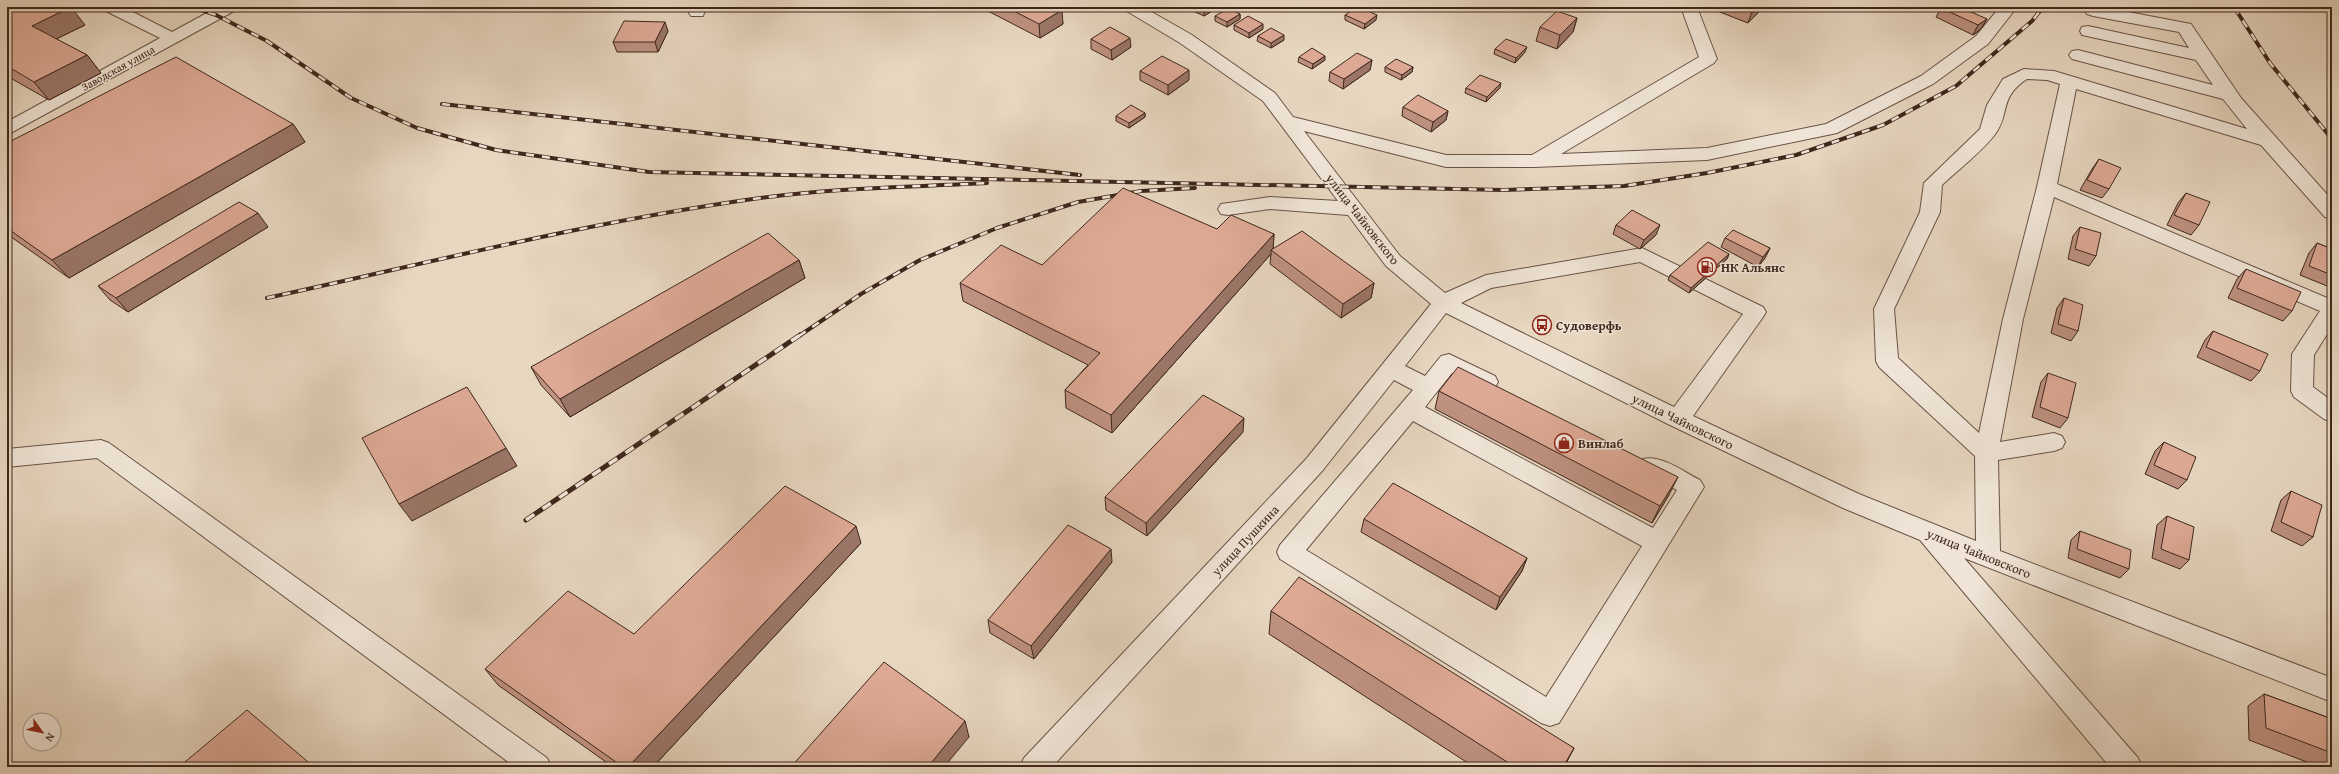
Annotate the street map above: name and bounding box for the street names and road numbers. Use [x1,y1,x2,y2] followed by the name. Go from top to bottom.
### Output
[79,41,158,95] street label: Заводская улица
[1320,169,1404,269] street label: улица Чайковского
[1628,388,1737,454] street label: улица Чайковского
[1207,500,1284,581] street label: улица Пушкина
[1923,524,2034,583] street label: улица Чайковского

